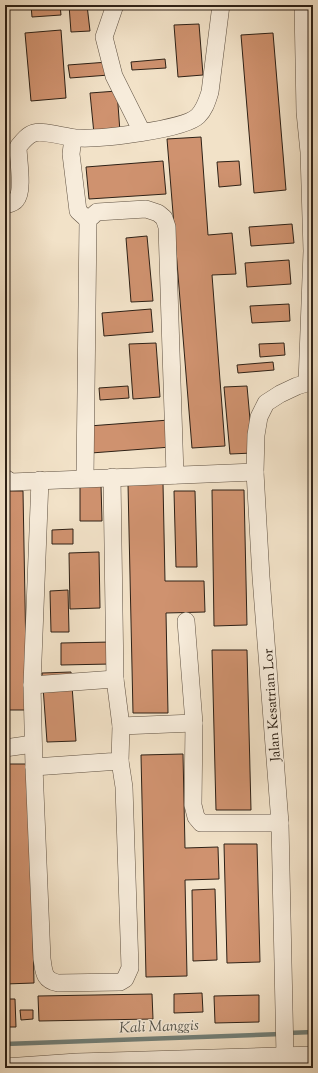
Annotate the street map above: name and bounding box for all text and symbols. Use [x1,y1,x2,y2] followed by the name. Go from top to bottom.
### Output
[259,647,287,763] street label: Jalan Kesatrian Lor
[119,1016,199,1039] water label: Kali Manggis

